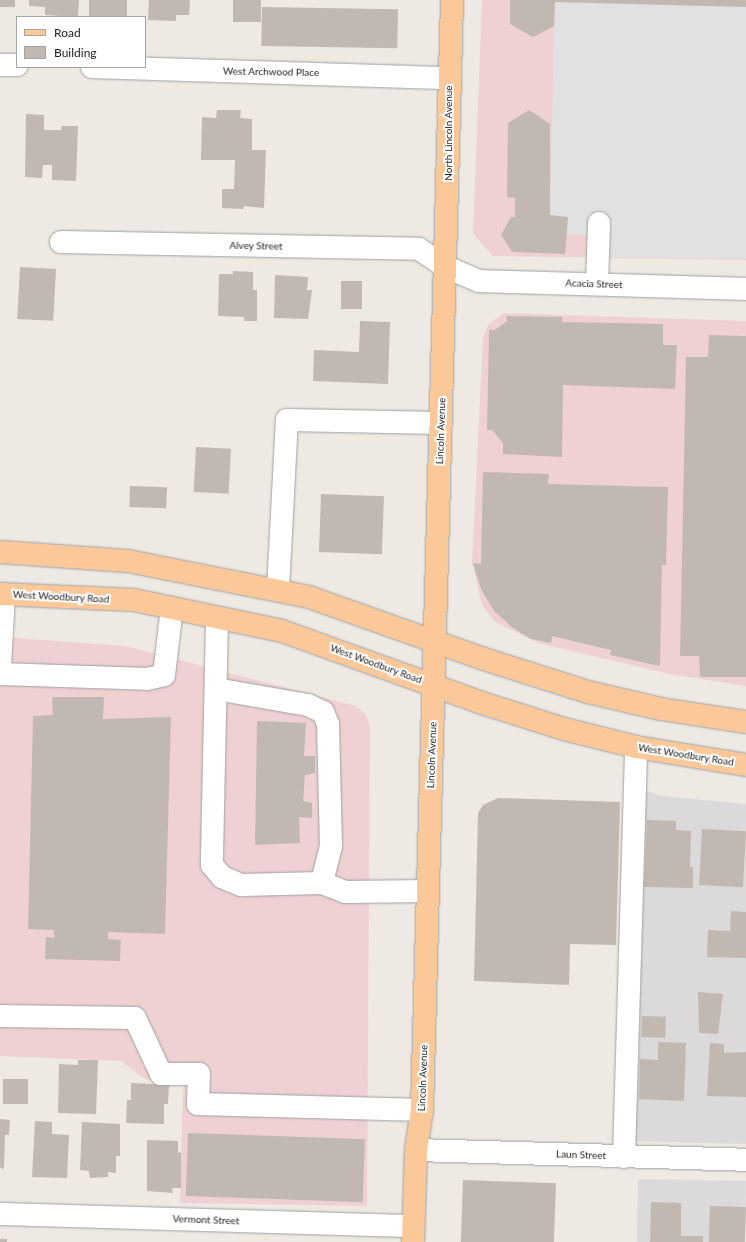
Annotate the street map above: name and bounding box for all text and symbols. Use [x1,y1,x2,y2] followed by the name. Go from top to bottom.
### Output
[16,16,146,68] legend
[54,25,81,40] text: Road
[54,45,97,60] text: Building
[223,65,319,79] street label: West Archwood Place
[443,85,455,181] street label: North Lincoln Avenue
[229,240,283,252] street label: Alvey Street
[565,277,623,291] street label: Acacia Street
[434,397,448,465] street label: Lincoln Avenue
[12,588,110,606] street label: West Woodbury Road
[328,642,424,686] street label: West Woodbury Road
[425,721,439,789] street label: Lincoln Avenue
[637,741,735,769] street label: West Woodbury Road
[416,1044,430,1112] street label: Lincoln Avenue
[556,1148,606,1162] street label: Laun Street
[172,1213,240,1227] street label: Vermont Street

